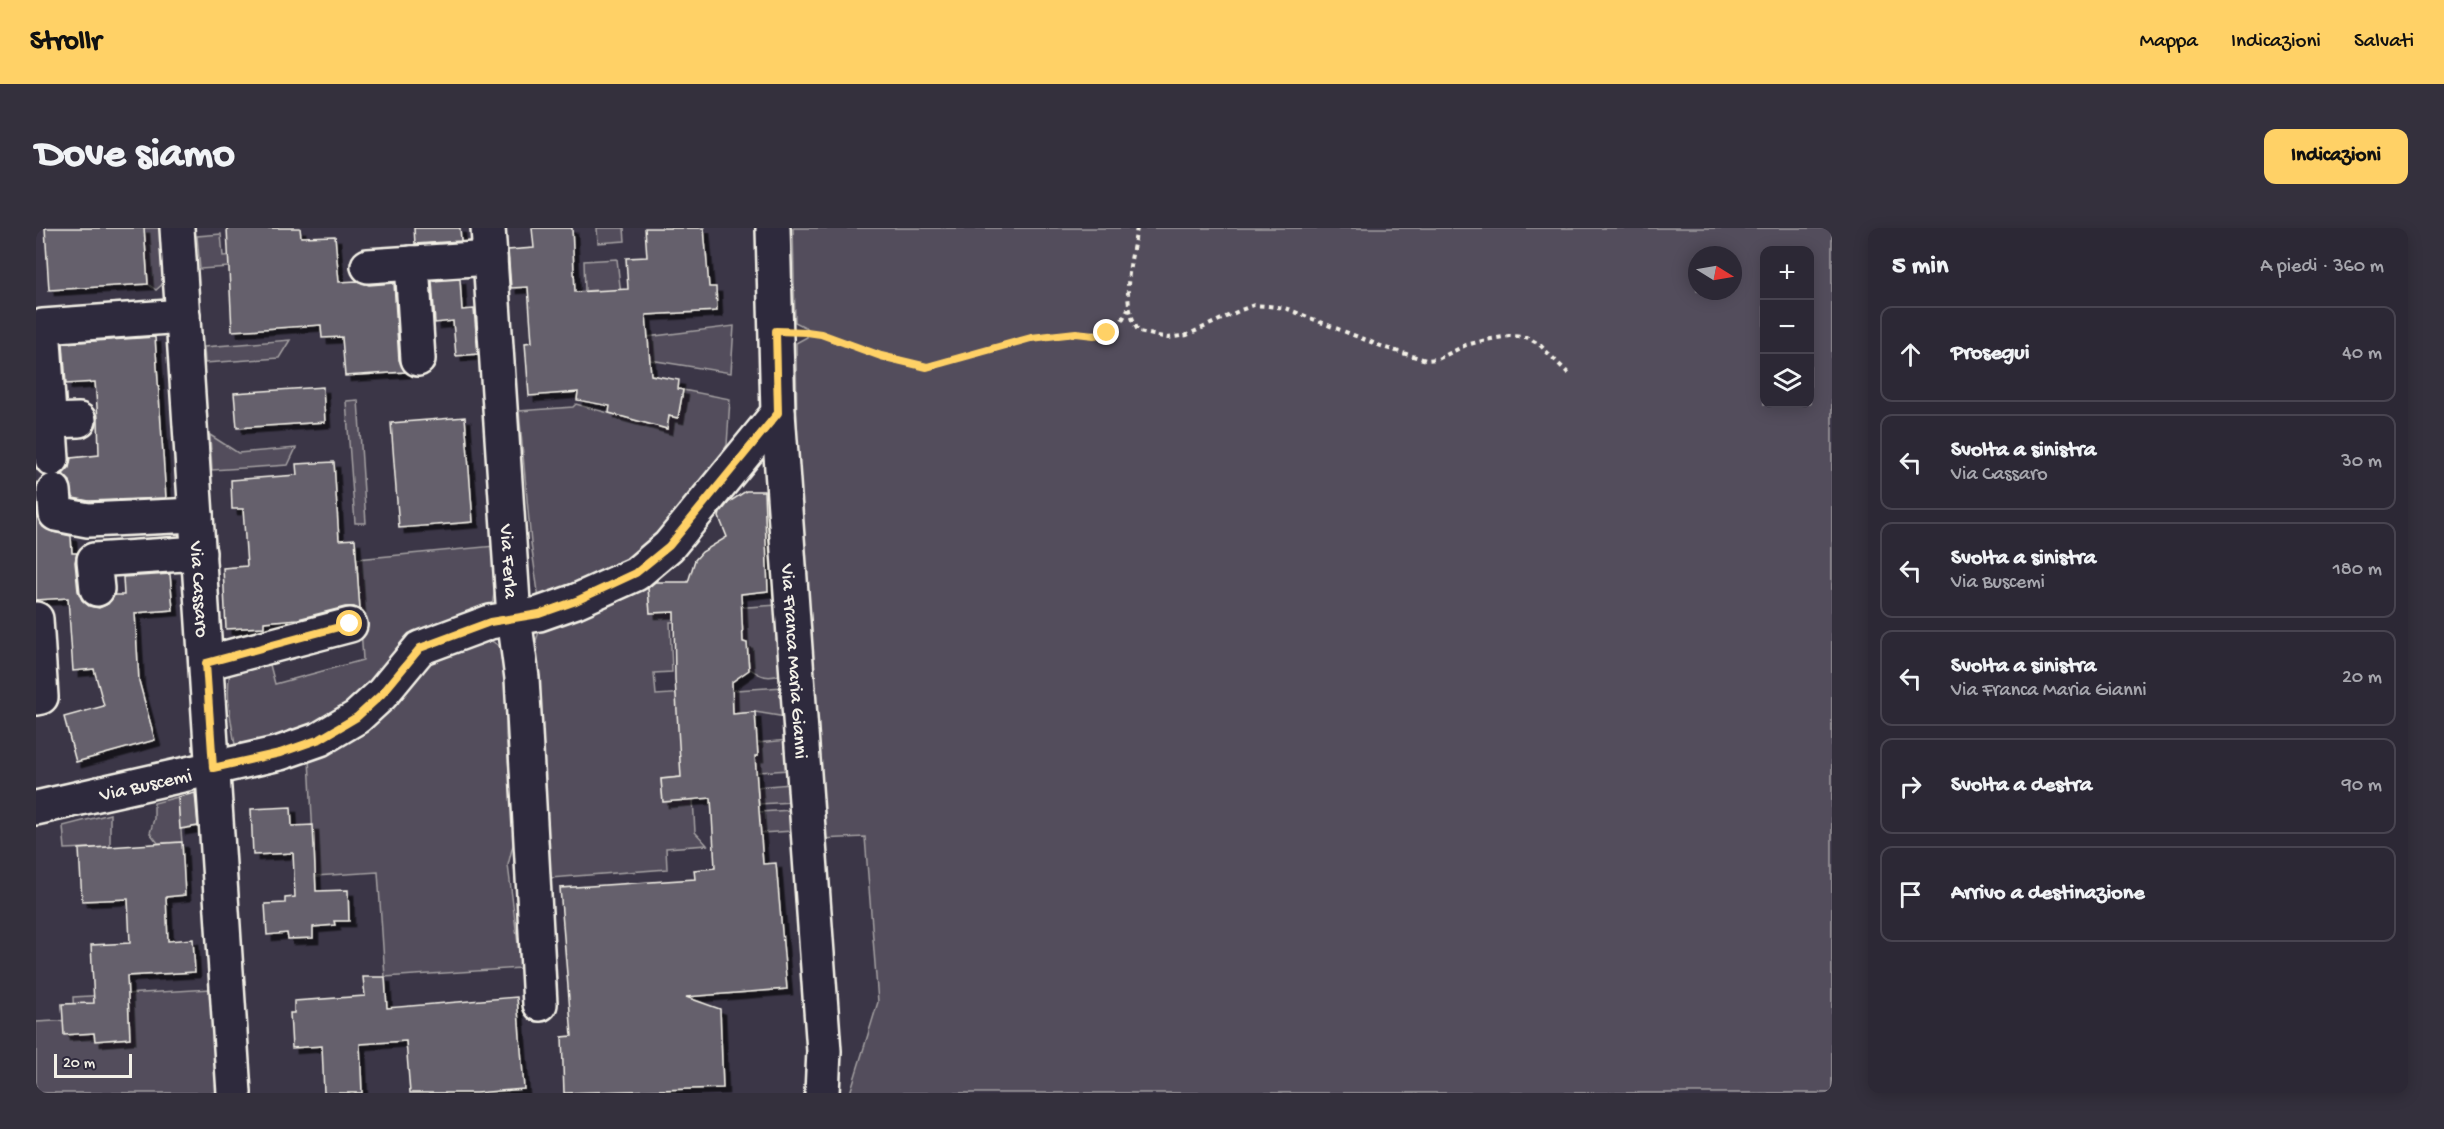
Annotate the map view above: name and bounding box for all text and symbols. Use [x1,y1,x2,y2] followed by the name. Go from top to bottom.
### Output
[30,26,101,59] text: Strollr
[2139,30,2198,55] text: Mappa
[2231,30,2321,55] text: Indicazioni
[2354,30,2414,55] text: Salvati
[2264,129,2408,184] button: Indicazioni
[36,132,235,181] text: Dove siamo
[1688,246,1742,300] north arrow
[1760,246,1814,408] map controls
[1760,246,1814,300] button: +
[1892,252,1948,283] text: 5 min
[2260,256,2384,279] text: A piedi · 360 m
[1760,300,1814,354] button: −
[1093,319,1119,345] route end
[1894,338,1927,371] icon: ahead
[1951,341,2029,367] text: Prosegui
[2342,343,2382,366] text: 40 m
[1760,354,1814,408] button: layers
[1951,438,2096,464] text: Svolta a sinistra
[1894,446,1927,479] icon: left
[2341,451,2382,474] text: 30 m
[1951,464,2048,487] text: Via Cassaro
[493,523,521,600] street label: Via Ferla
[183,539,212,638] street label: Via Cassaro
[1951,546,2096,572] text: Svolta a sinistra
[1894,554,1927,587] icon: left
[2333,559,2382,582] text: 180 m
[774,562,811,760] street label: Via Franca Maria Gianni
[1951,572,2045,595] text: Via Buscemi
[336,610,362,636] route start
[1951,654,2096,680] text: Svolta a sinistra
[1894,662,1927,695] icon: left
[2342,667,2382,690] text: 20 m
[1951,680,2147,703] text: Via Franca Maria Gianni
[97,765,194,809] street label: Via Buscemi
[1894,770,1927,803] icon: right
[1951,773,2092,799] text: Svolta a destra
[2342,775,2382,798] text: 90 m
[1894,878,1927,911] icon: arrive
[1951,881,2145,907] text: Arrivo a destinazione
[54,1051,132,1078] scale bar
[63,1055,95,1074] text: 20 m

